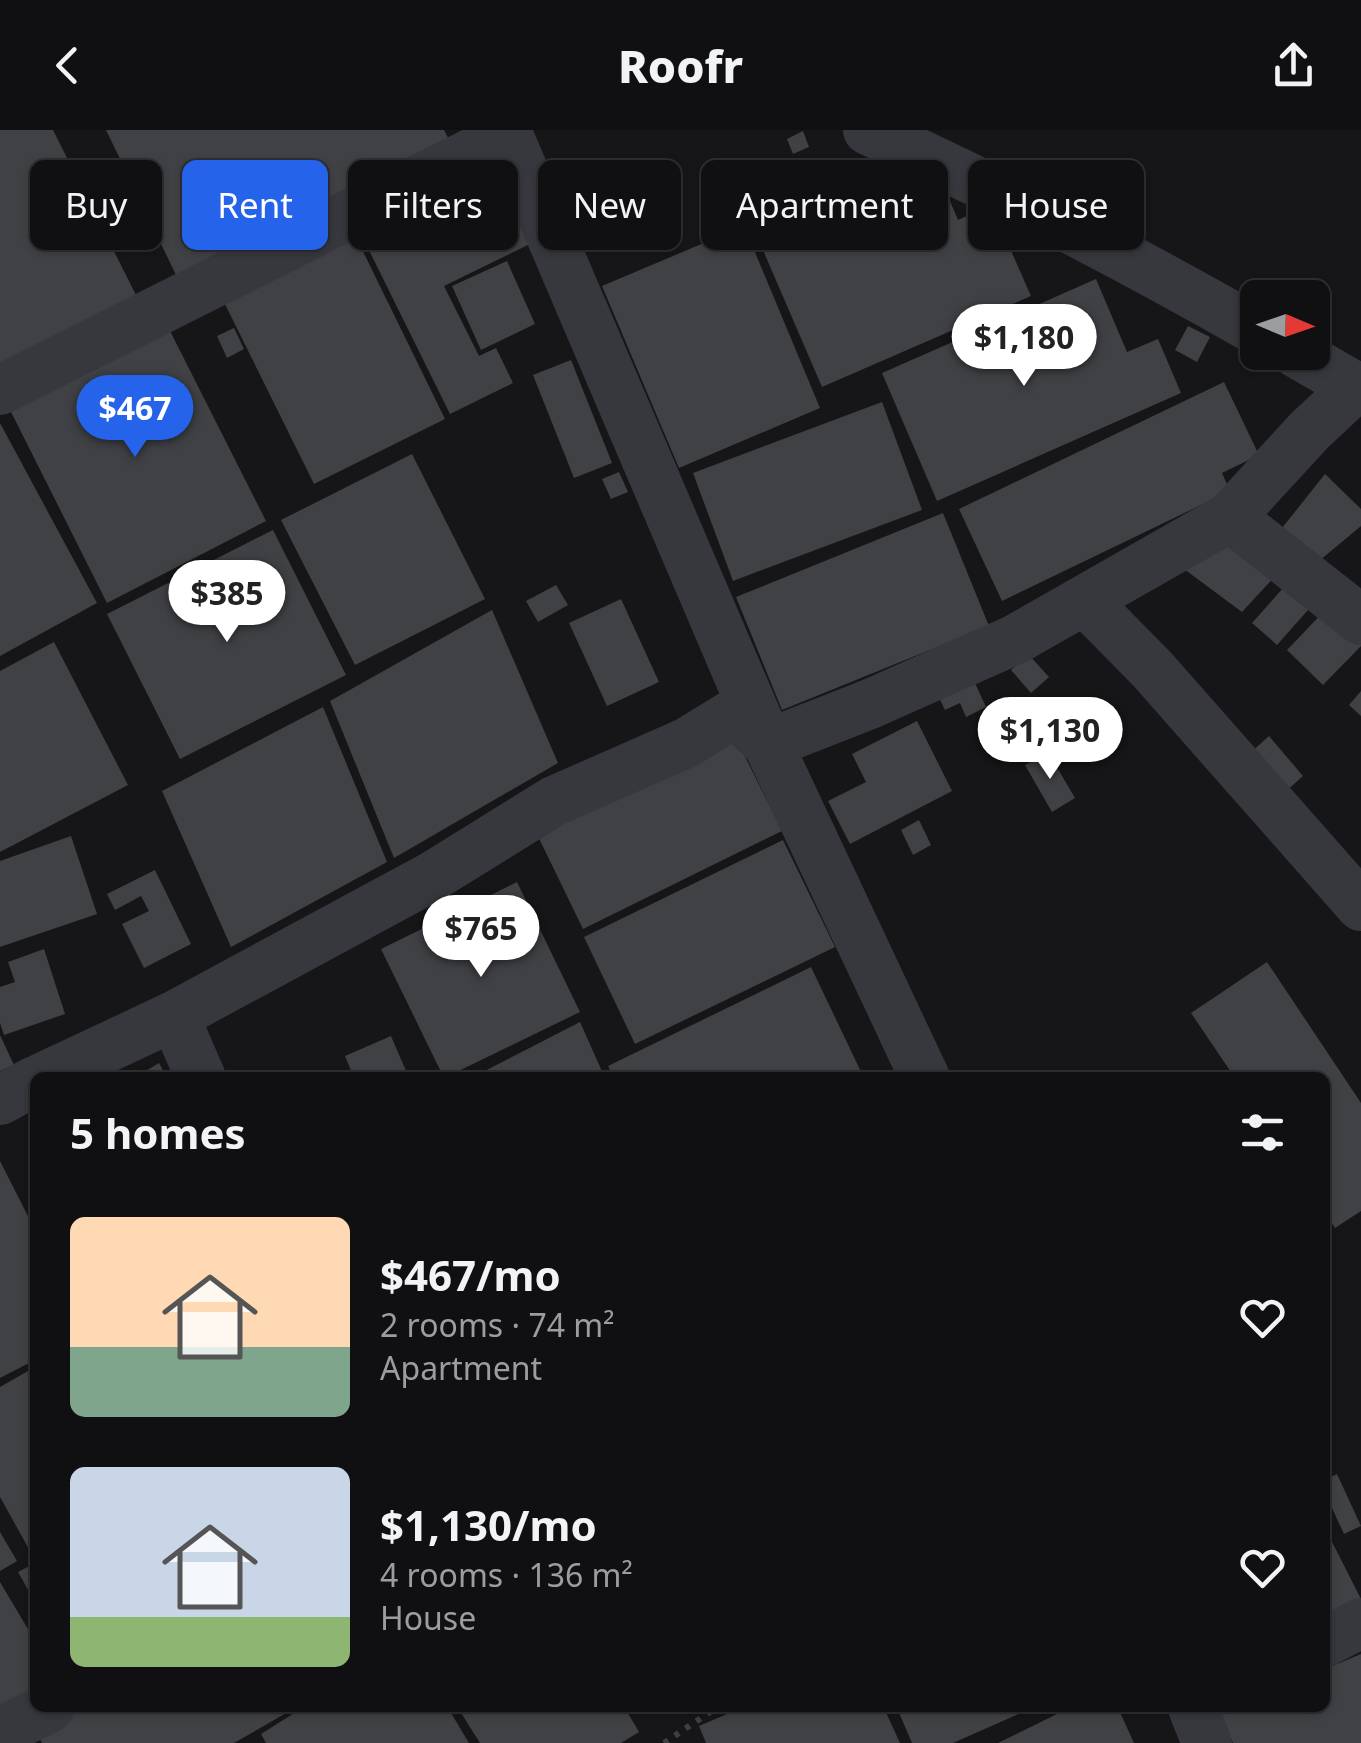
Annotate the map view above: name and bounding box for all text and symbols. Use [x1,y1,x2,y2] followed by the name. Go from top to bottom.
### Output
[618,35,743,96] text: Roofr
[40,38,95,93] icon: back
[1266,38,1321,93] icon: share
[30,160,162,250] chip: Buy
[182,160,328,250] chip: Rent
[348,160,518,250] chip: Filters
[538,160,681,250] chip: New
[701,160,948,250] chip: Apartment
[968,160,1144,250] chip: House
[1240,280,1330,370] north arrow
[1240,280,1330,370] map controls
[943,304,1105,389] pin: $1,180
[974,315,1074,358] text: $1,180
[76,375,194,460] pin: $467
[98,386,172,429] text: $467
[168,560,286,645] pin: $385
[190,571,264,614] text: $385
[969,697,1131,782] pin: $1,130
[1000,708,1100,751] text: $1,130
[422,895,540,980] pin: $765
[444,906,518,949] text: $765
[70,1104,246,1161] text: 5 homes
[1235,1105,1290,1160] icon: filters
[380,1246,561,1303] text: $467/mo
[150,1257,270,1377] icon: home
[1235,1290,1290,1345] icon: heart
[380,1303,614,1346] text: 2 rooms · 74 m²
[380,1346,542,1389] text: Apartment
[380,1496,597,1553] text: $1,130/mo
[150,1507,270,1627] icon: home
[1235,1540,1290,1595] icon: heart
[380,1553,633,1596] text: 4 rooms · 136 m²
[380,1596,476,1639] text: House

